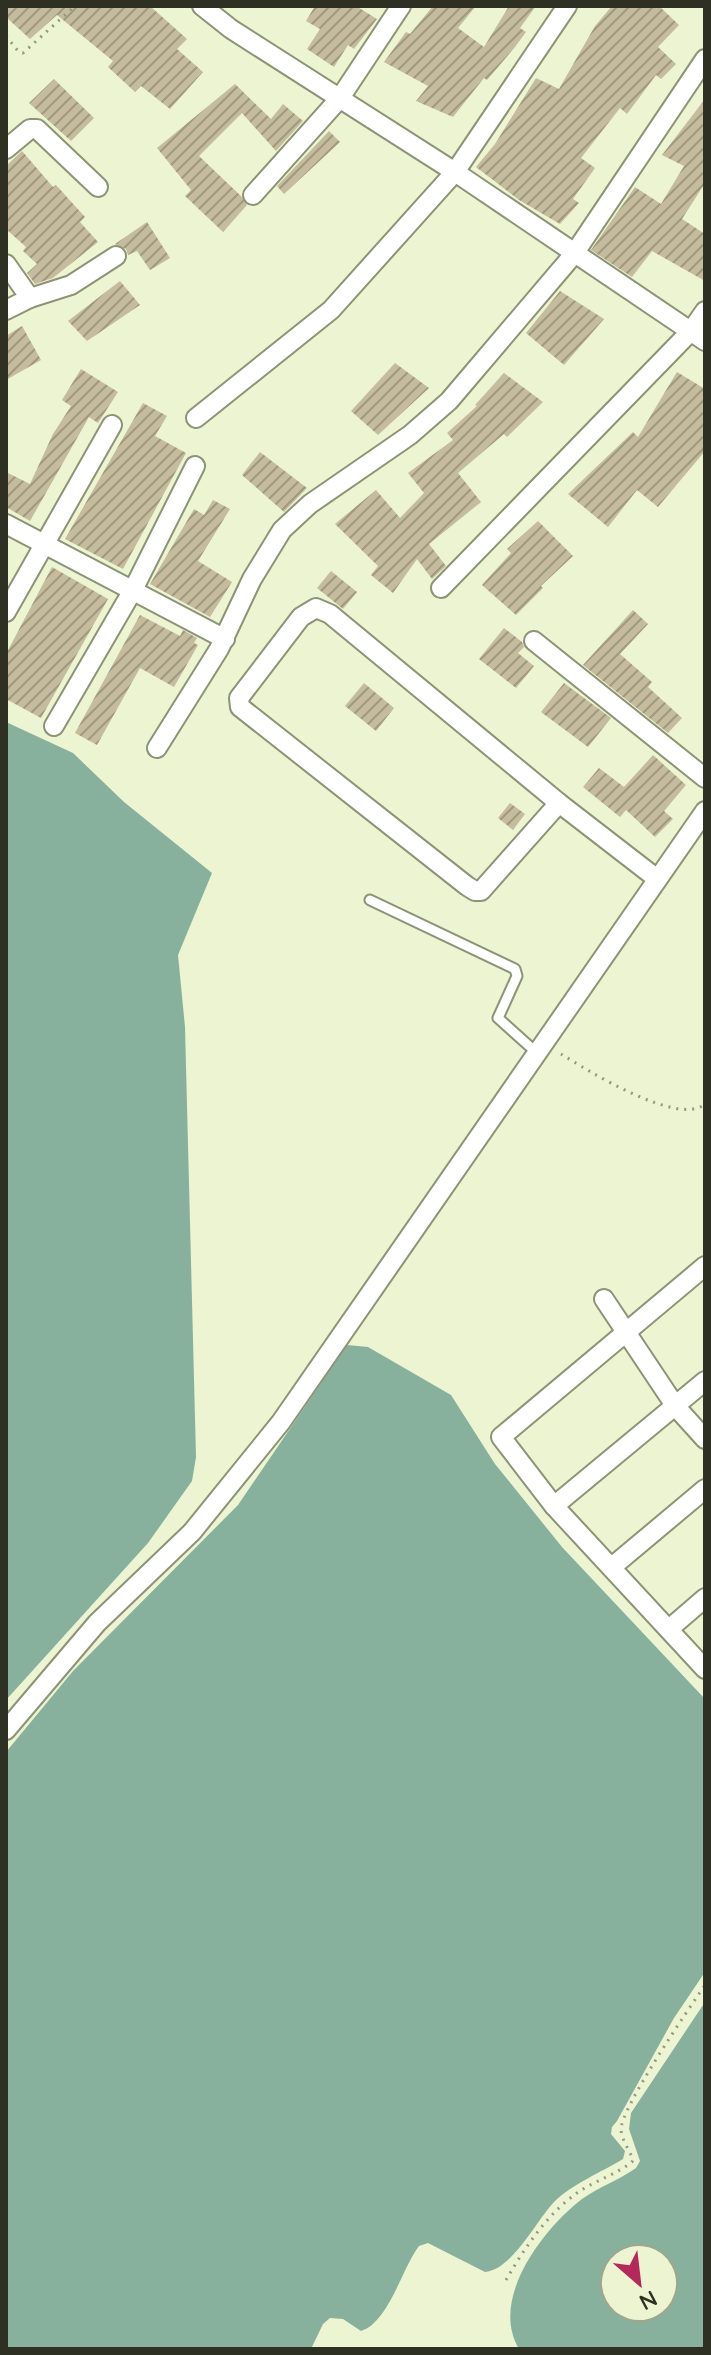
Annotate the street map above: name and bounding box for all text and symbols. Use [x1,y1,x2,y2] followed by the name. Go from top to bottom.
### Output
[599,2243,679,2323] north arrow
[635,2285,662,2317] text: N

